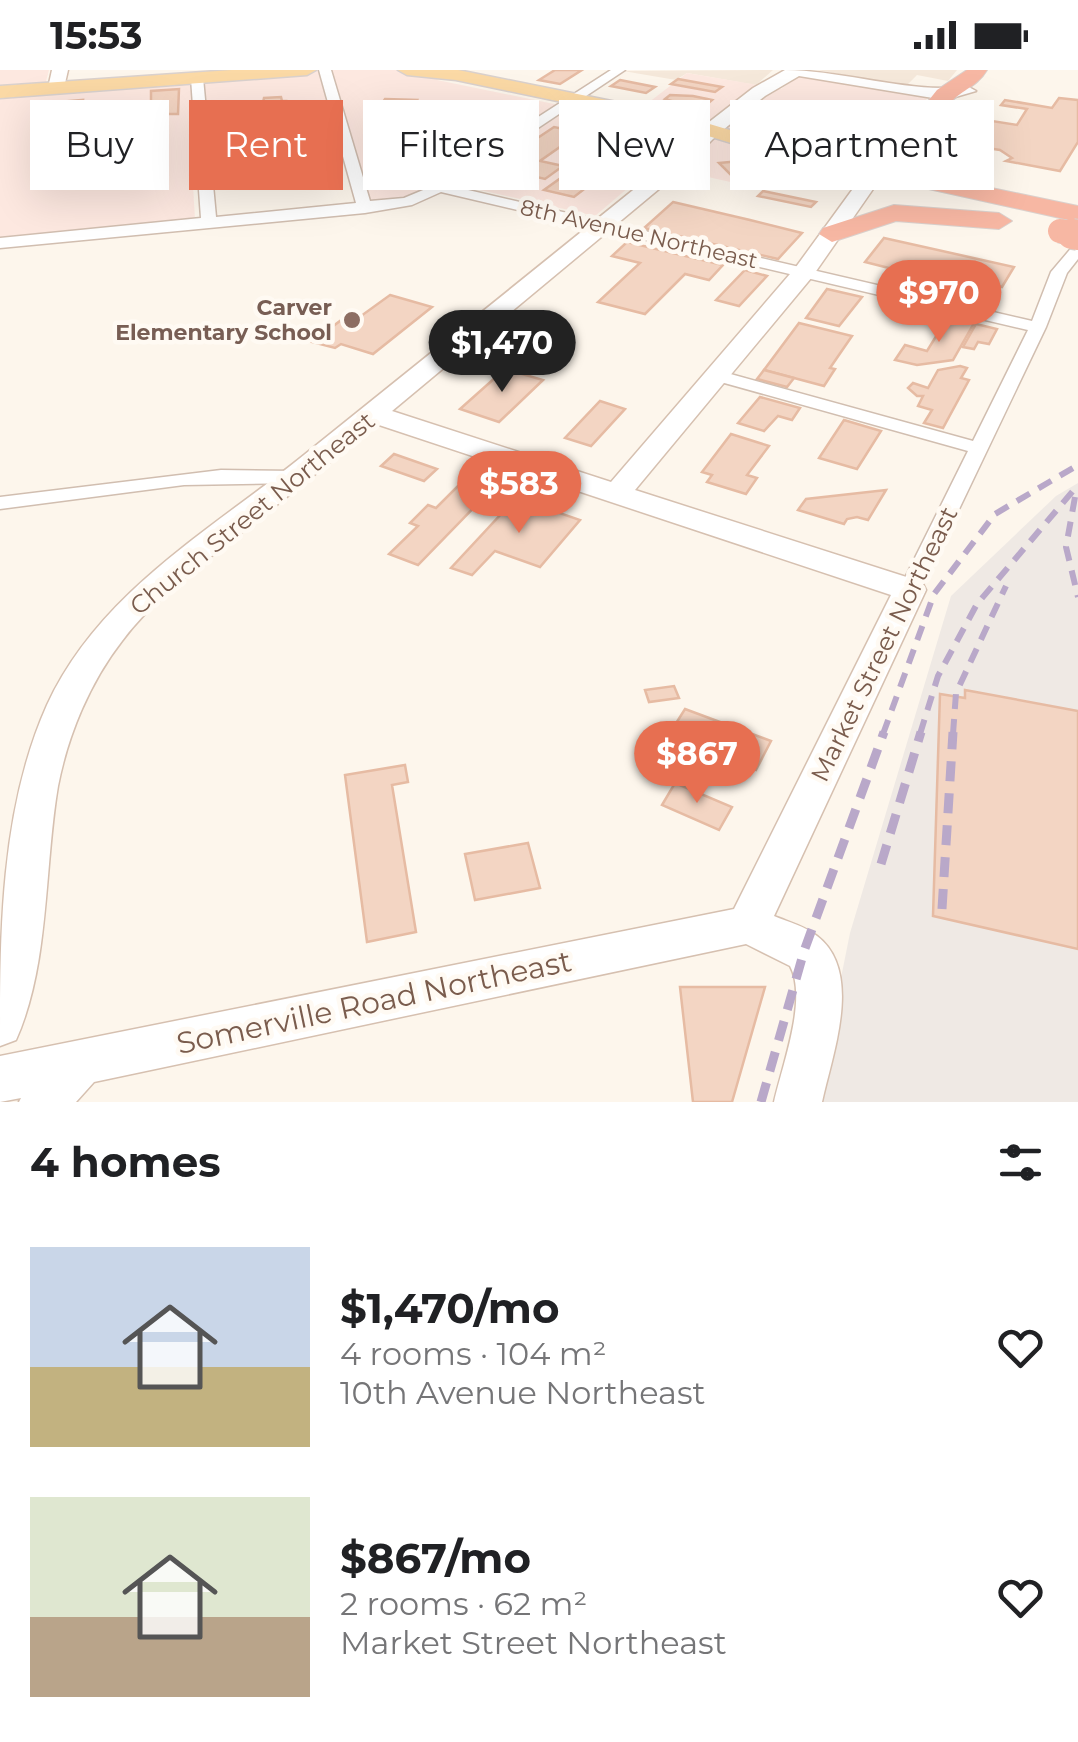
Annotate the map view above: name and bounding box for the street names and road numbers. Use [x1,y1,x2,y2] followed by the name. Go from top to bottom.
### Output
[518,194,760,274] street label: 8th Avenue Northeast
[124,405,380,621] street label: Church Street Northeast
[804,502,964,786] street label: Market Street Northeast
[173,942,575,1062] street label: Somerville Road Northeast

